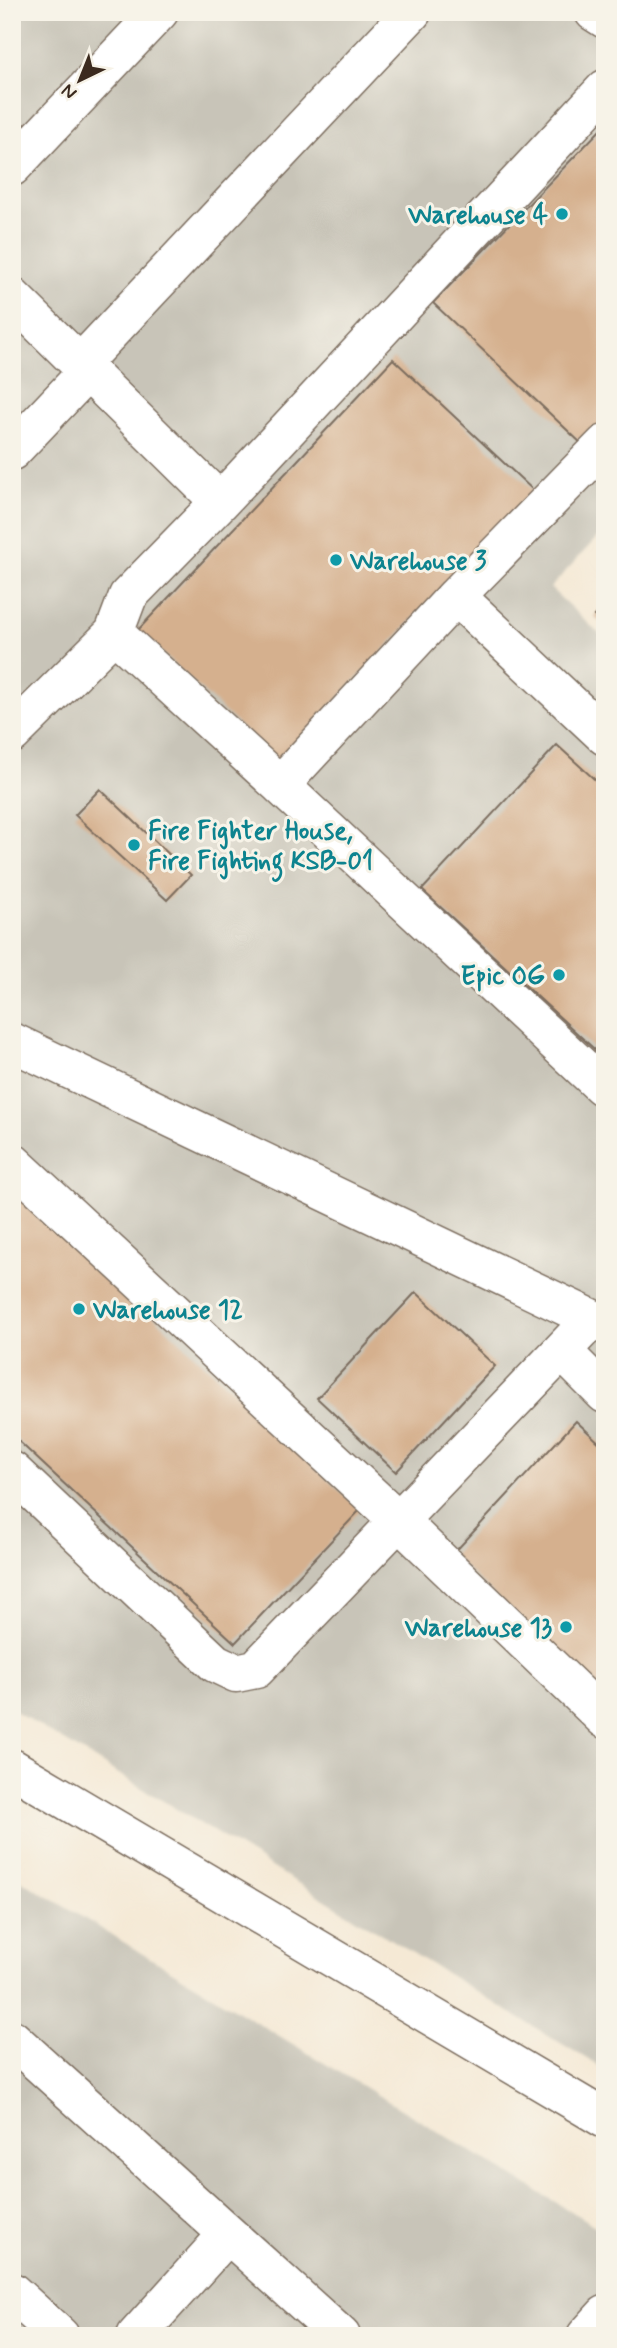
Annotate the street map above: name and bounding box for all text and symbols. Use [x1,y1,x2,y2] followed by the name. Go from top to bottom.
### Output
[46,46,116,116] north arrow
[56,78,83,105] text: N
[407,199,549,233] place label: Warehouse 4
[554,206,570,222] marker: Warehouse 4
[349,545,487,579] place label: Warehouse 3
[328,552,344,568] marker: Warehouse 3
[148,815,373,882] place label: Fire Fighter House, Fire Fighting KSB-01
[126,837,142,853] marker: Fire Fighter House, Fire Fighting KSB-01
[460,960,545,994] place label: Epic OG
[551,967,567,983] marker: Epic OG
[92,1294,243,1328] place label: Warehouse 12
[71,1301,87,1317] marker: Warehouse 12
[404,1612,552,1646] place label: Warehouse 13
[558,1619,574,1635] marker: Warehouse 13

